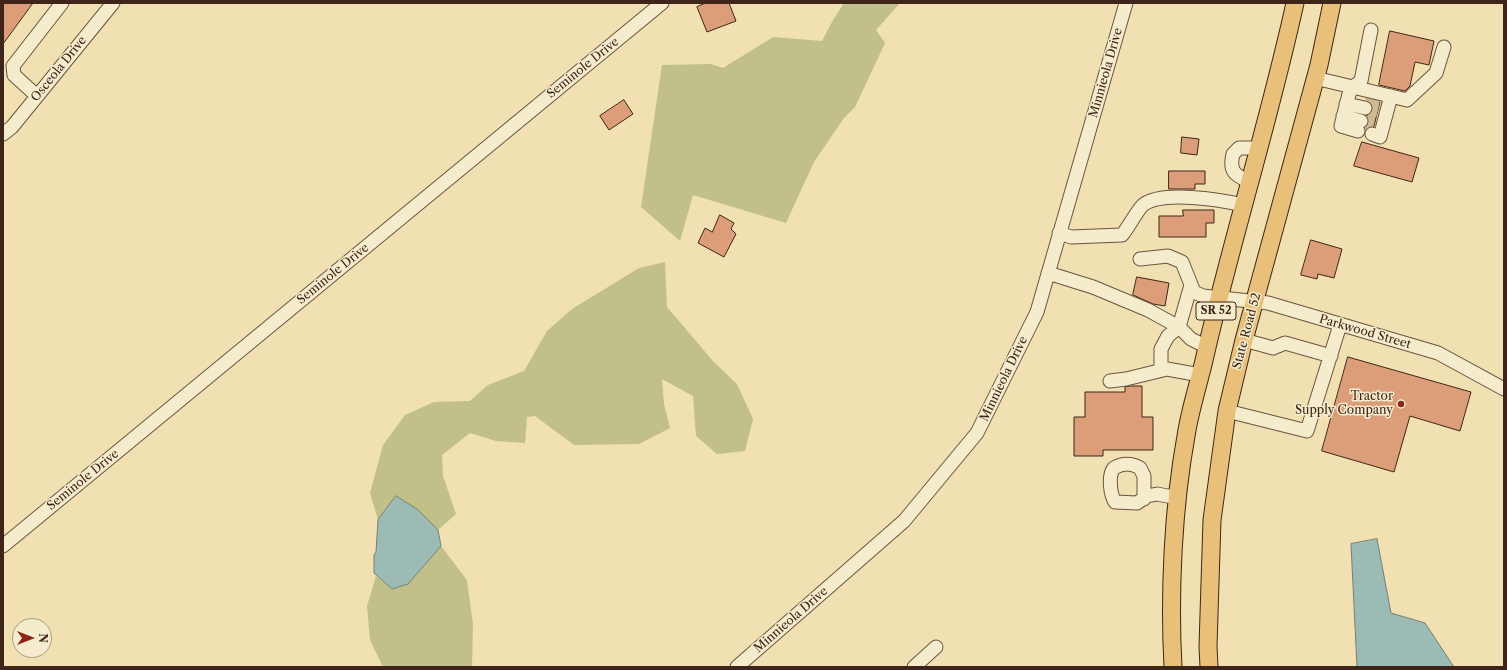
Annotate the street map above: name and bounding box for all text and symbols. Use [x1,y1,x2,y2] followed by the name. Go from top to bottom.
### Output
[1086,26,1126,120] street label: Minnieola Drive
[28,33,90,105] street label: Osceola Drive
[544,35,622,101] street label: Seminole Drive
[294,241,372,307] street label: Seminole Drive
[1230,291,1264,371] street label: State Road 52
[1196,302,1236,320] road number: SR 52
[1318,312,1412,352] street label: Parkwood Street
[977,334,1031,424] street label: Minnieola Drive
[1295,390,1393,418] place label: Tractor Supply Company
[1396,399,1406,409] marker: Tractor Supply Company
[44,447,122,513] street label: Seminole Drive
[751,584,831,656] street label: Minnieola Drive
[12,618,52,658] north arrow
[36,633,50,643] text: N

